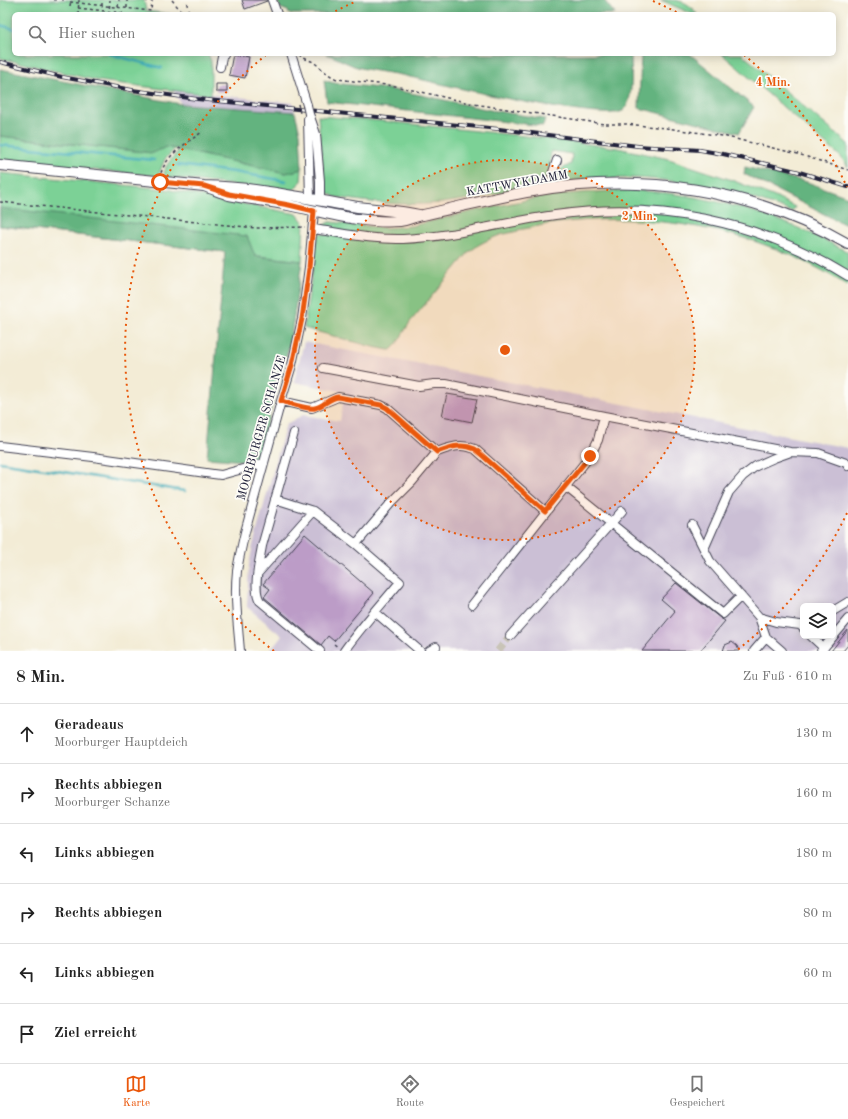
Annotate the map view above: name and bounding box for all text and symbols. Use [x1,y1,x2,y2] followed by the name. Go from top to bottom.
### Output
[12,12,836,56] search box
[26,23,48,45] icon: search
[58,27,135,42] text: Hier suchen
[756,77,790,89] text: 4 Min.
[465,169,569,199] street label: KATTWYKDAMM
[151,173,169,191] route start
[622,211,656,223] text: 2 Min.
[498,343,512,357] centre of rings
[236,355,288,502] street label: MOORBURGER SCHANZE
[581,447,599,465] route end
[800,603,836,639] map controls
[800,603,836,639] button: layers
[16,669,65,686] text: 8 Min.
[743,670,832,683] text: Zu Fuß · 610 m
[54,718,123,733] text: Geradeaus
[16,723,38,745] icon: ahead
[795,727,832,740] text: 130 m
[54,736,188,749] text: Moorburger Hauptdeich
[54,778,162,793] text: Rechts abbiegen
[16,783,38,805] icon: right
[795,787,832,800] text: 160 m
[54,796,170,809] text: Moorburger Schanze
[16,843,38,865] icon: left
[54,846,155,861] text: Links abbiegen
[795,847,832,860] text: 180 m
[16,903,38,925] icon: right
[54,906,162,921] text: Rechts abbiegen
[803,907,832,920] text: 80 m
[16,963,38,985] icon: left
[54,966,155,981] text: Links abbiegen
[803,967,832,980] text: 60 m
[16,1023,38,1045] icon: arrive
[54,1026,137,1041] text: Ziel erreicht
[123,1073,150,1111] tab: Karte
[396,1073,424,1111] tab: Route
[669,1073,725,1111] tab: Gespeichert

